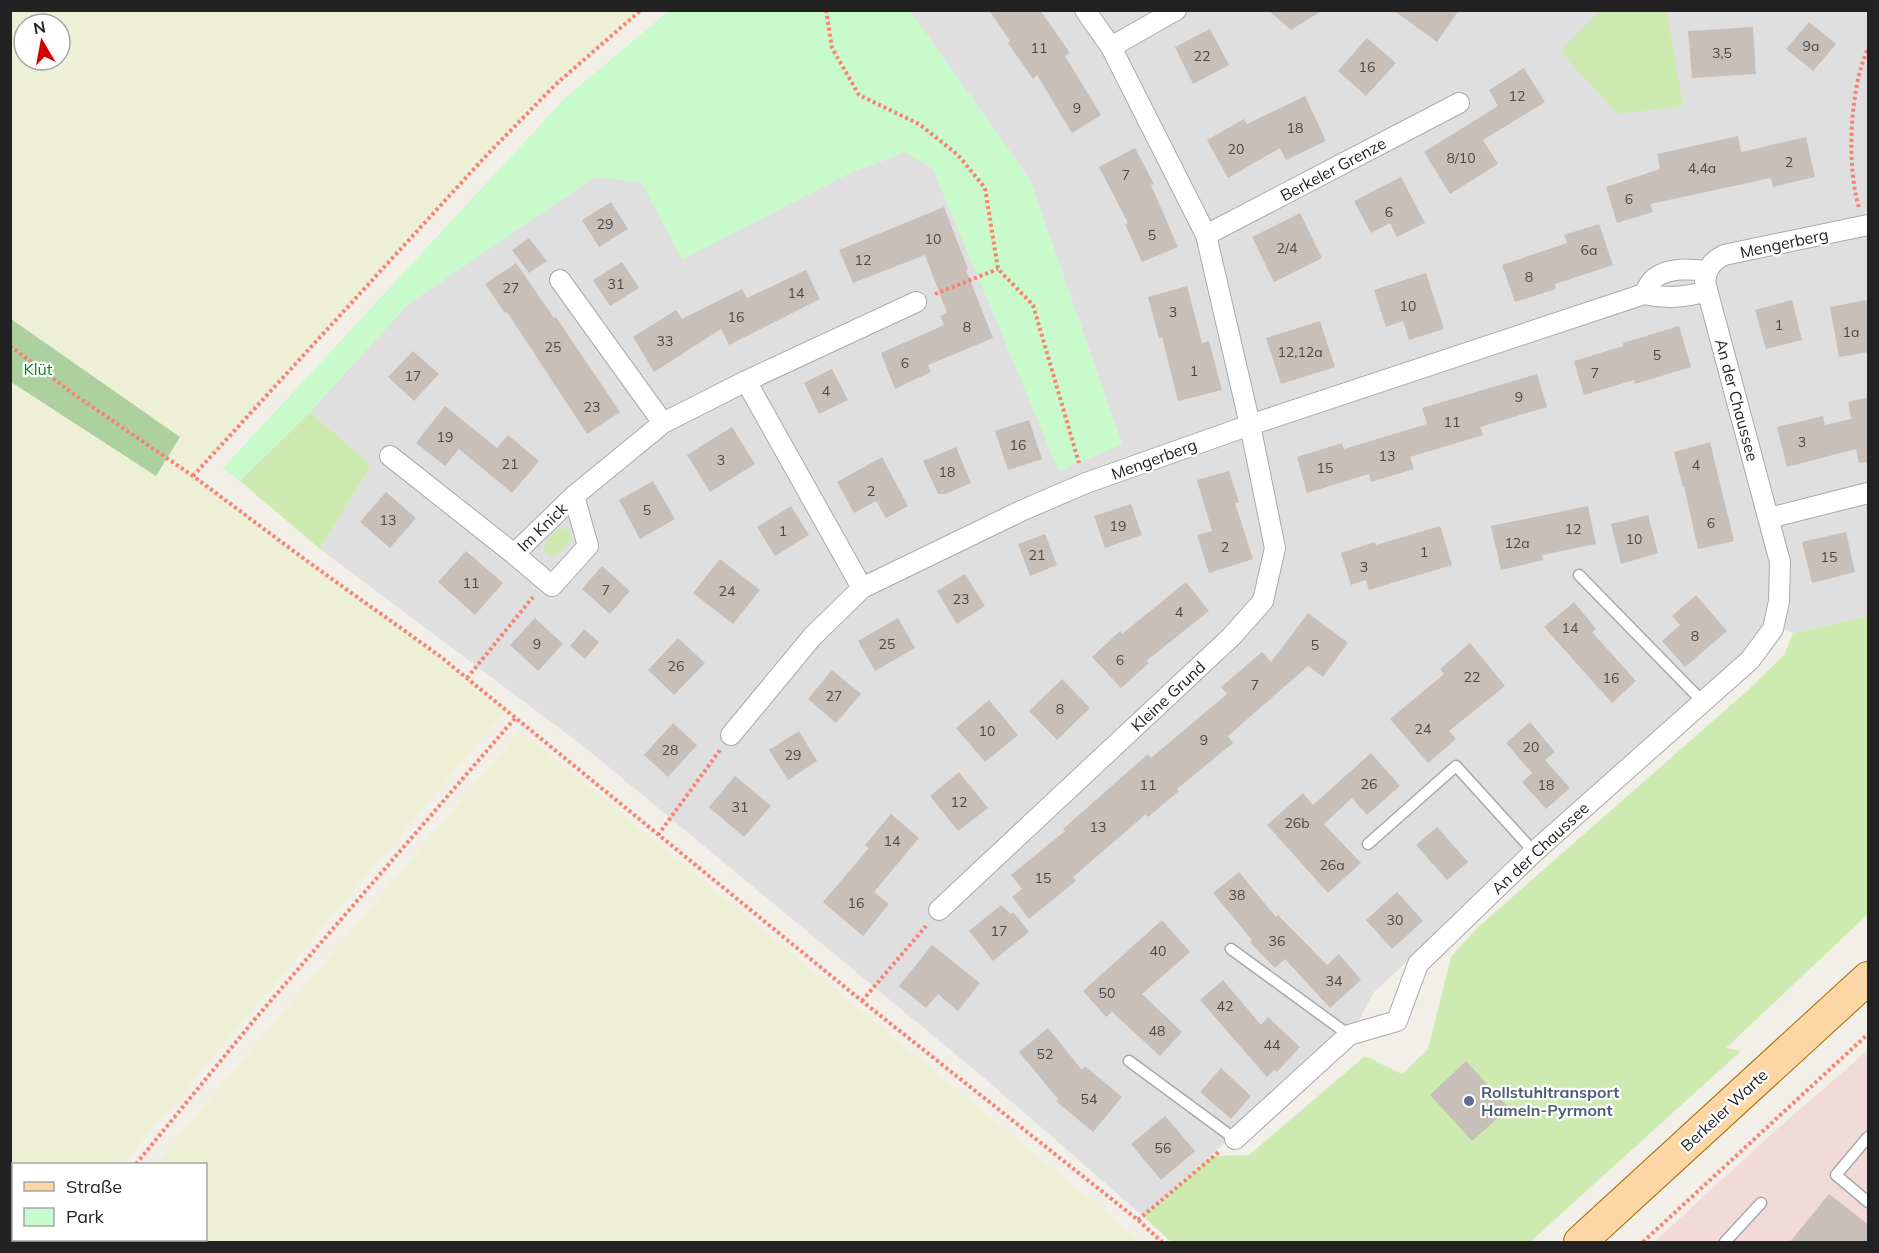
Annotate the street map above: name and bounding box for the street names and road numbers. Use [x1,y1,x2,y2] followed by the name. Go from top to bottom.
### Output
[1277,133,1389,205] street label: Berkeler Grenze
[1738,224,1830,262] street label: Mengerberg
[1711,337,1763,463] street label: An der Chaussee
[1108,434,1200,484] street label: Mengerberg
[513,498,572,556] street label: Im Knick
[1127,656,1209,736] street label: Kleine Grund
[1487,798,1593,898] street label: An der Chaussee
[1676,1065,1772,1155] street label: Berkeler Warte

